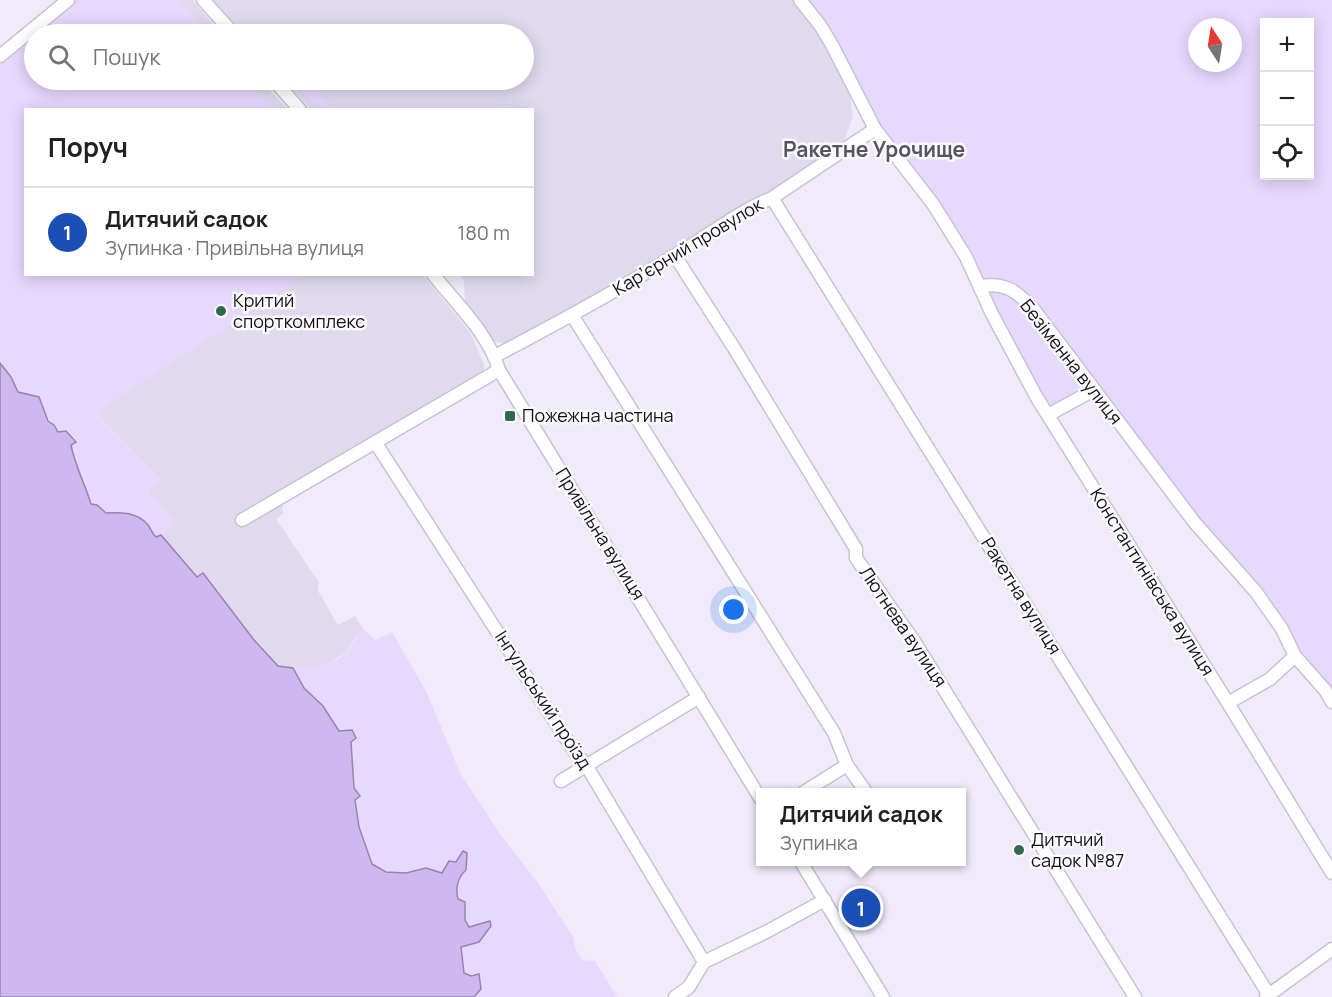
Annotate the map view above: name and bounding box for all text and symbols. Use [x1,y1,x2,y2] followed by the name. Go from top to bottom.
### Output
[1188,18,1242,72] north arrow
[1260,18,1314,180] map controls
[1260,18,1314,72] button: +
[24,24,534,90] search box
[45,41,78,74] icon: search
[93,42,160,72] text: Пошук
[1260,72,1314,126] button: −
[1260,126,1314,180] button: locate
[48,129,128,165] text: Поруч
[783,135,965,163] district label: Ракетне Урочище
[608,191,768,300] street label: Карʼєрний провулок
[105,204,268,234] text: Дитячий садок
[63,219,72,246] text: 1
[457,219,510,246] text: 180 m
[105,234,364,261] text: Зупинка · Привільна вулиця
[233,288,365,333] place label: Критий спорткомплекс
[1015,294,1128,429] street label: Безіменна вулиця
[214,304,228,318] marker: Критий спорткомплекс
[522,403,674,427] place label: Пожежна частина
[503,409,517,423] marker: Пожежна частина
[551,463,651,604] street label: Привільна вулиця
[1085,483,1220,680] street label: Константинівська вулиця
[976,532,1067,658] street label: Ракетна вулиця
[855,561,953,691] street label: Лютнева вулиця
[719,595,748,624] your location
[490,626,598,773] street label: Інгульський проїзд
[756,788,966,866] popup
[780,799,942,829] text: Дитячий садок
[1031,827,1124,872] place label: Дитячий садок №87
[780,829,858,856] text: Зупинка
[1012,843,1026,857] marker: Дитячий садок №87
[842,886,880,930] pin: 1

